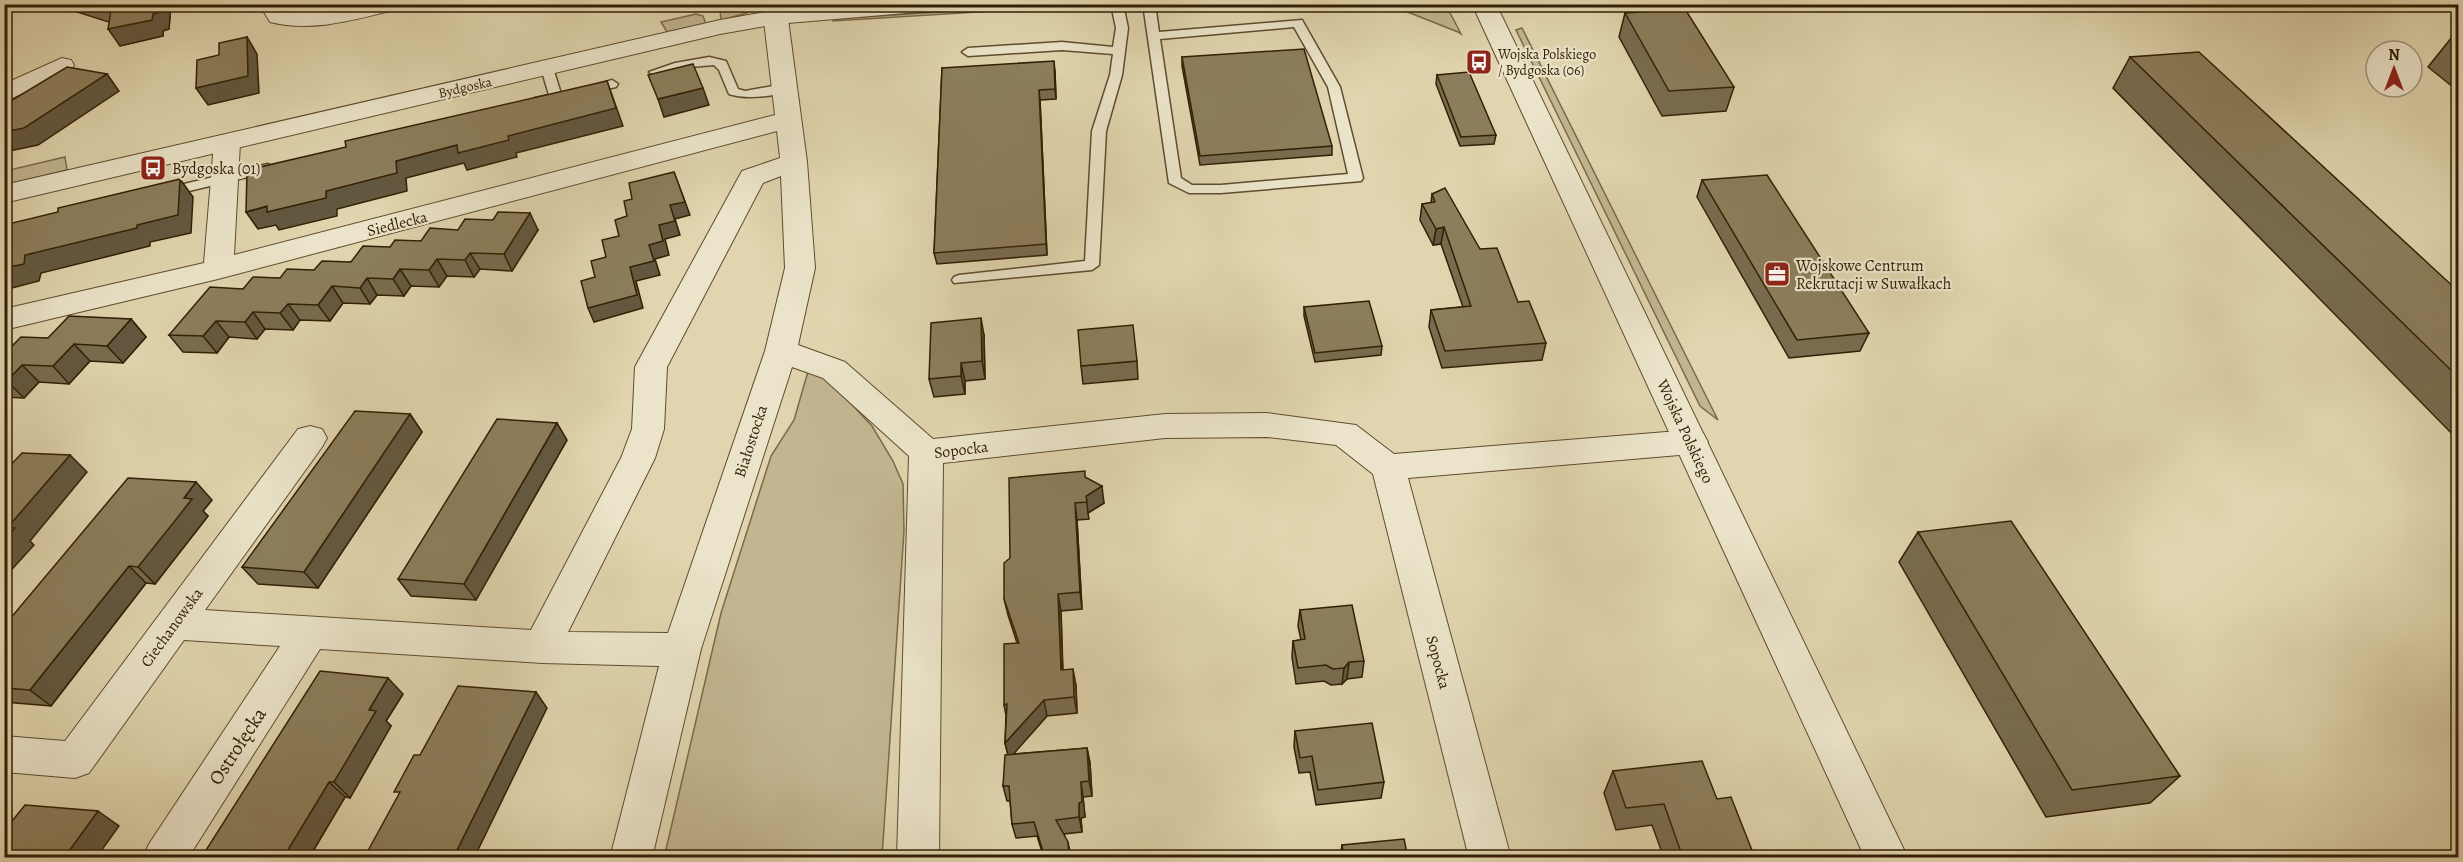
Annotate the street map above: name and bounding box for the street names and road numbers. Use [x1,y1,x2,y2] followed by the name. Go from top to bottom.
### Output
[436,72,494,103] street label: Bydgoska
[365,206,430,242] street label: Siedlecka
[1651,375,1719,487] street label: Wojska Polskiego
[729,402,773,480] street label: Białostocka
[933,436,990,464] street label: Sopocka
[135,583,208,672] street label: Ciechanowska
[1420,633,1456,692] street label: Sopocka
[202,702,273,790] street label: Ostrołęcka

